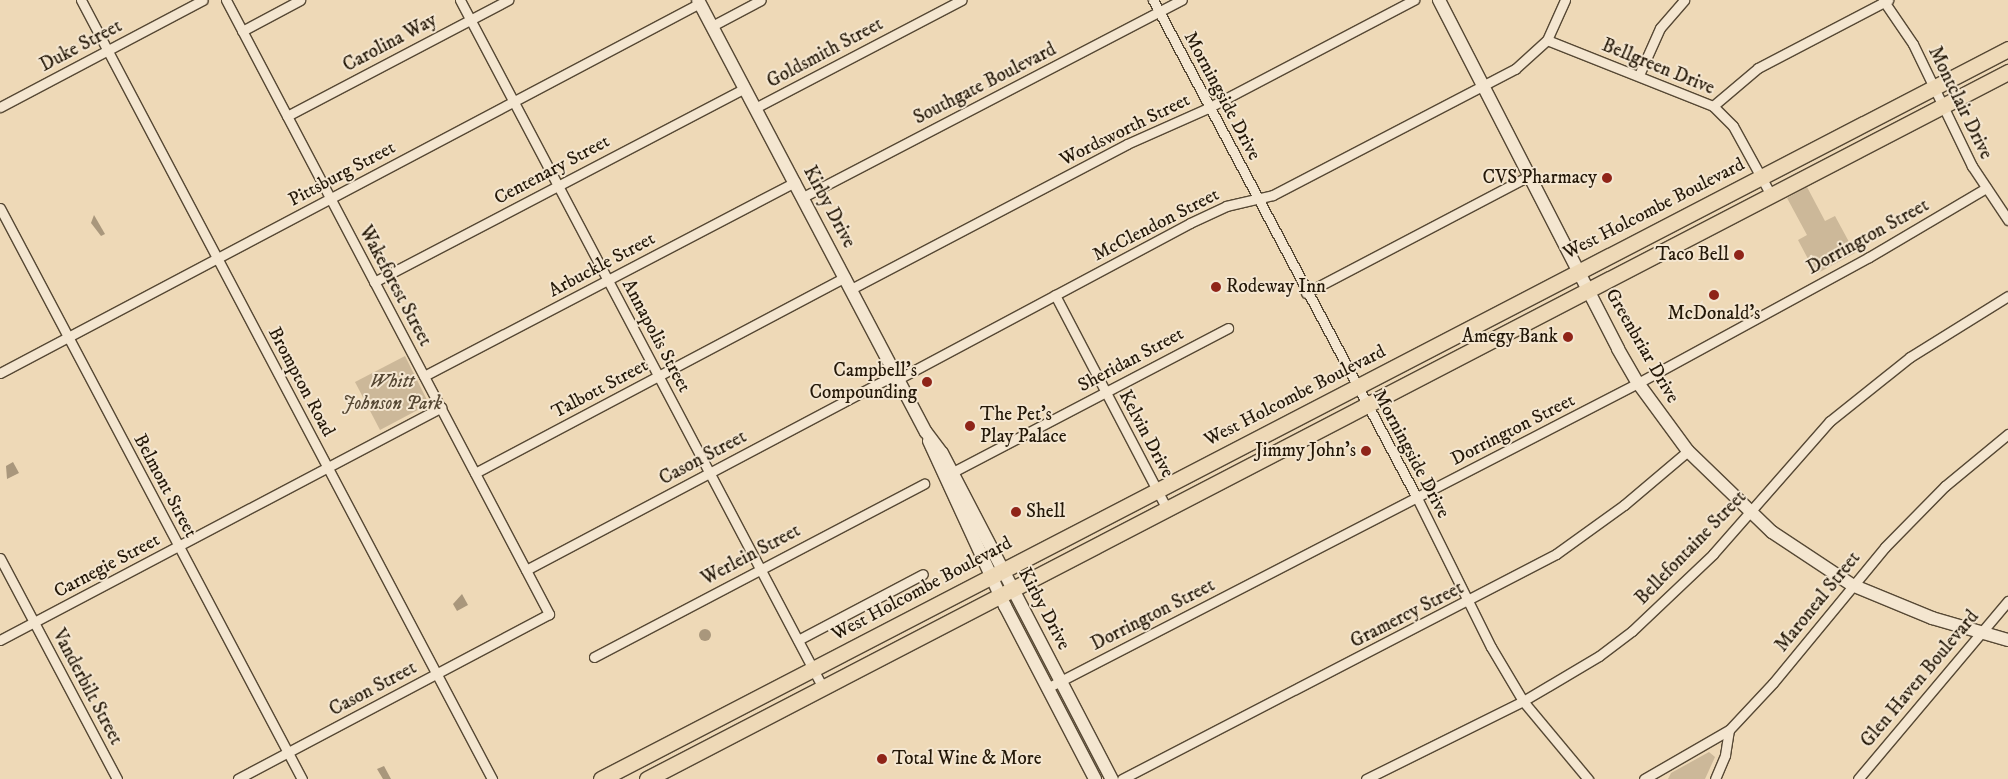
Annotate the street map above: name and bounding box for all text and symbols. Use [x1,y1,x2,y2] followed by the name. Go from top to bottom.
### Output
[339,9,441,77] street label: Carolina Way
[763,13,887,93] street label: Goldsmith Street
[36,15,126,77] street label: Duke Street
[1179,28,1265,164] street label: Morningside Drive
[1598,34,1718,100] street label: Bellgreen Drive
[910,38,1060,130] street label: Southgate Boulevard
[1923,43,1997,163] street label: Montclair Drive
[1056,89,1194,171] street label: Wordsworth Street
[490,130,614,210] street label: Centenary Street
[285,136,399,212] street label: Pittsburg Street
[1559,153,1749,265] street label: West Holcombe Boulevard
[798,162,860,252] street label: Kirby Drive
[1483,167,1597,189] place label: CVS Pharmacy
[1601,172,1613,184] marker: CVS Pharmacy
[1089,183,1223,267] street label: McClendon Street
[1803,194,1933,280] street label: Dorrington Street
[354,222,436,350] street label: Wakeforest Street
[545,227,659,303] street label: Arbuckle Street
[1655,244,1729,266] place label: Taco Bell
[1733,249,1745,261] marker: Taco Bell
[617,276,695,396] street label: Annapolis Street
[1226,276,1326,298] place label: Rodeway Inn
[1210,281,1222,293] marker: Rodeway Inn
[1600,285,1684,407] street label: Greenbriar Drive
[1708,289,1720,301] marker: McDonald's
[1668,303,1760,325] place label: McDonald's
[263,323,339,441] street label: Brompton Road
[1074,323,1188,397] street label: Sheridan Street
[1462,326,1558,348] place label: Amegy Bank
[1562,331,1574,343] marker: Amegy Bank
[1200,340,1390,452] street label: West Holcombe Boulevard
[548,354,652,424] street label: Talbott Street
[809,360,917,404] place label: Campbell's Compounding
[342,371,442,415] park label: Whitt Johnson Park
[921,376,933,388] marker: Campbell's Compounding
[1113,386,1179,482] street label: Kelvin Drive
[1368,386,1454,522] street label: Morningside Drive
[1447,389,1579,471] street label: Dorrington Street
[980,404,1067,448] place label: The Pet's Play Palace
[964,420,976,432] marker: The Pet's Play Palace
[656,426,750,490] street label: Cason Street
[128,430,202,542] street label: Belmont Street
[1255,440,1356,462] place label: Jimmy John's
[1360,445,1372,457] marker: Jimmy John's
[1631,486,1751,610] street label: Bellefontaine Street
[1026,501,1065,523] place label: Shell
[1010,506,1022,518] marker: Shell
[698,519,804,591] street label: Werlein Street
[50,529,164,603] street label: Carnegie Street
[828,532,1016,646] street label: West Holcombe Boulevard
[1771,547,1865,657] street label: Maroneal Street
[1013,564,1075,654] street label: Kirby Drive
[1087,574,1219,656] street label: Dorrington Street
[1347,577,1467,653] street label: Gramercy Street
[1856,606,1984,752] street label: Glen Haven Boulevard
[47,625,127,749] street label: Vanderbilt Street
[326,657,420,721] street label: Cason Street
[892,748,1042,770] place label: Total Wine & More
[876,753,888,765] marker: Total Wine & More

